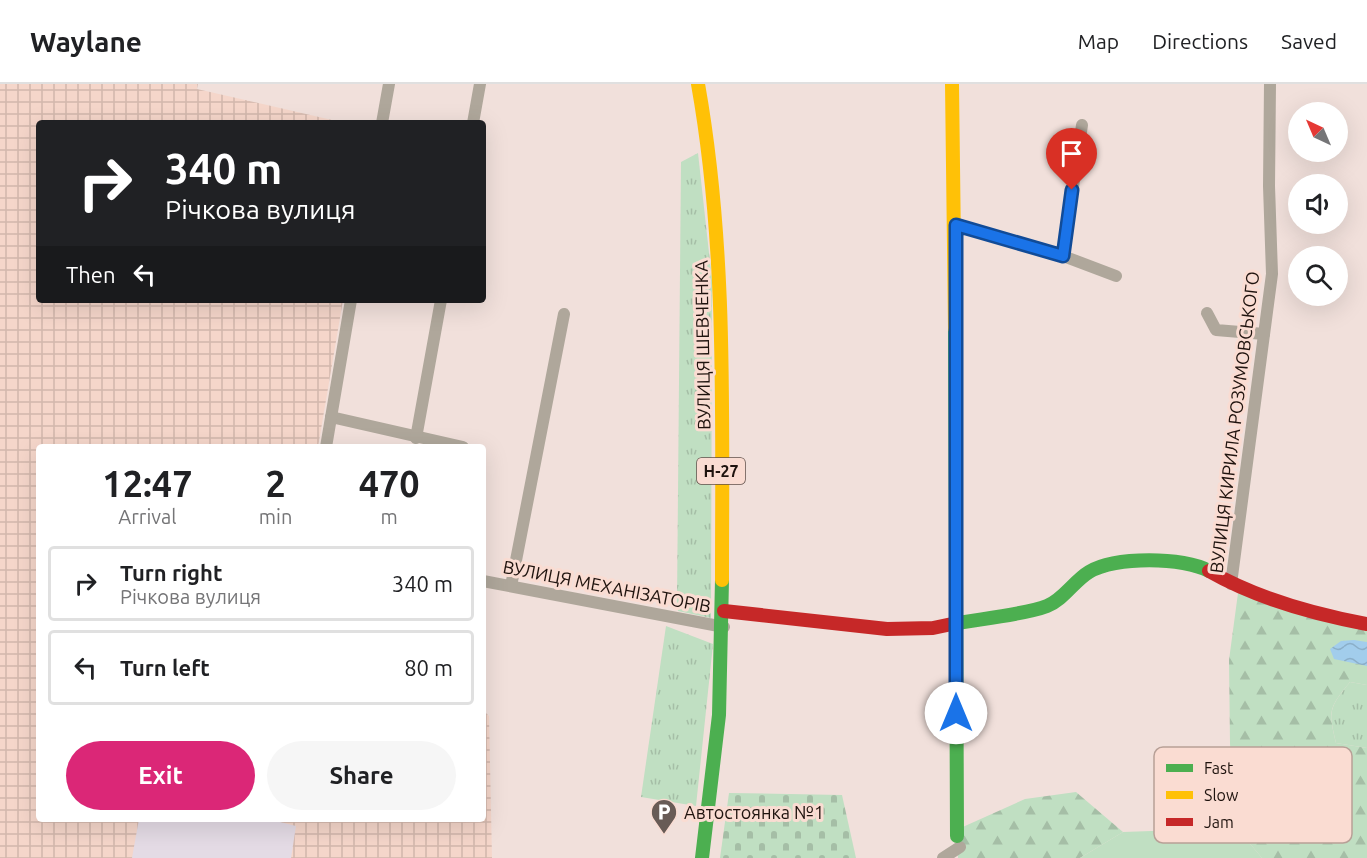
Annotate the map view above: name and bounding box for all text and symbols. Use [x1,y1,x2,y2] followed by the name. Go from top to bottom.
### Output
[30,26,142,57] text: Waylane
[1078,29,1119,53] text: Map
[1152,29,1248,53] text: Directions
[1281,29,1337,53] text: Saved
[1288,102,1348,162] north arrow
[1288,102,1348,306] map controls
[1046,128,1097,190] pin
[1055,137,1088,170] icon: arrive
[66,144,144,222] icon: right
[165,145,282,192] text: 340 m
[1288,174,1348,234] button: sound
[165,194,355,224] text: Річкова вулиця
[1288,246,1348,306] button: search
[128,258,161,291] icon: left
[691,260,713,430] street label: ВУЛИЦЯ ШЕВЧЕНКА
[66,262,116,287] text: Then
[1206,270,1262,574] street label: ВУЛИЦЯ КИРИЛА РОЗУМОВСЬКОГО
[697,458,745,484] road number: Н-27
[102,463,192,504] text: 12:47
[265,463,286,504] text: 2
[359,463,420,504] text: 470
[118,505,177,528] text: Arrival
[259,505,292,528] text: min
[381,505,398,528] text: m
[501,556,713,616] street label: ВУЛИЦЯ МЕХАНІЗАТОРІВ
[120,560,222,585] text: Turn right
[69,567,102,600] icon: right
[392,571,453,596] text: 340 m
[120,585,261,608] text: Річкова вулиця
[69,651,102,684] icon: left
[120,655,210,680] text: Turn left
[404,655,453,680] text: 80 m
[924,681,988,745] position arrow
[66,741,255,810] button: Exit
[267,741,456,810] button: Share
[1154,747,1352,843] legend
[1204,759,1234,777] text: Fast
[1204,786,1239,804] text: Slow
[649,797,679,835] parking icon: Автостоянка №1
[684,802,824,822] place label: Автостоянка №1
[1204,813,1234,831] text: Jam

